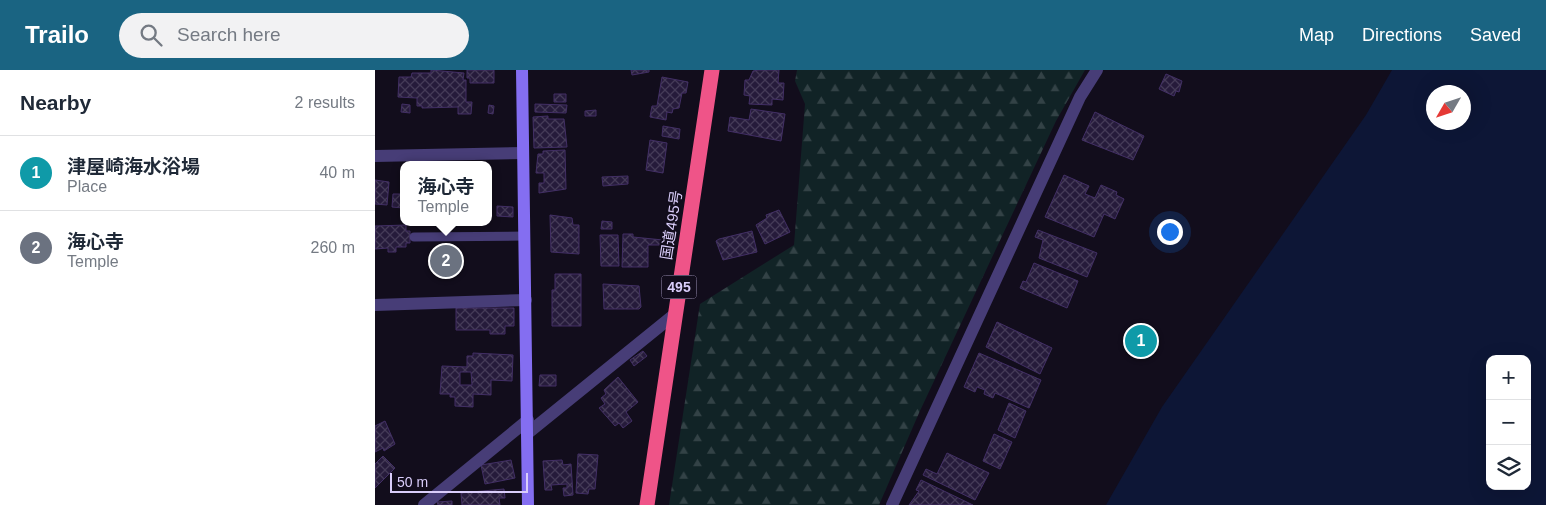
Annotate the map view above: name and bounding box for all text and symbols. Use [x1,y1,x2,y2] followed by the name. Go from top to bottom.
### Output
[119,13,469,58] search box
[25,21,89,48] text: Trailo
[137,21,165,49] icon: search
[177,24,281,45] text: Search here
[1299,25,1334,45] text: Map
[1362,25,1442,45] text: Directions
[1470,25,1521,45] text: Saved
[1426,85,1471,130] north arrow
[20,91,91,114] text: Nearby
[295,94,355,111] text: 2 results
[67,156,200,177] text: 津屋崎海水浴場
[400,161,492,226] popup
[32,164,40,181] text: 1
[319,164,355,181] text: 40 m
[417,176,475,197] text: 海心寺
[67,178,107,195] text: Place
[657,189,685,261] street label: 国道495号
[417,198,469,215] text: Temple
[1157,219,1183,245] your location
[67,231,124,252] text: 海心寺
[32,239,40,256] text: 2
[311,239,355,256] text: 260 m
[430,242,462,280] pin: 2
[67,253,119,270] text: Temple
[661,276,697,298] road number: 495
[1125,322,1157,360] pin: 1
[1486,355,1531,490] map controls
[1486,355,1531,400] button: +
[1486,400,1531,445] button: −
[1486,445,1531,490] button: layers
[390,470,527,493] scale bar
[397,474,428,490] text: 50 m

